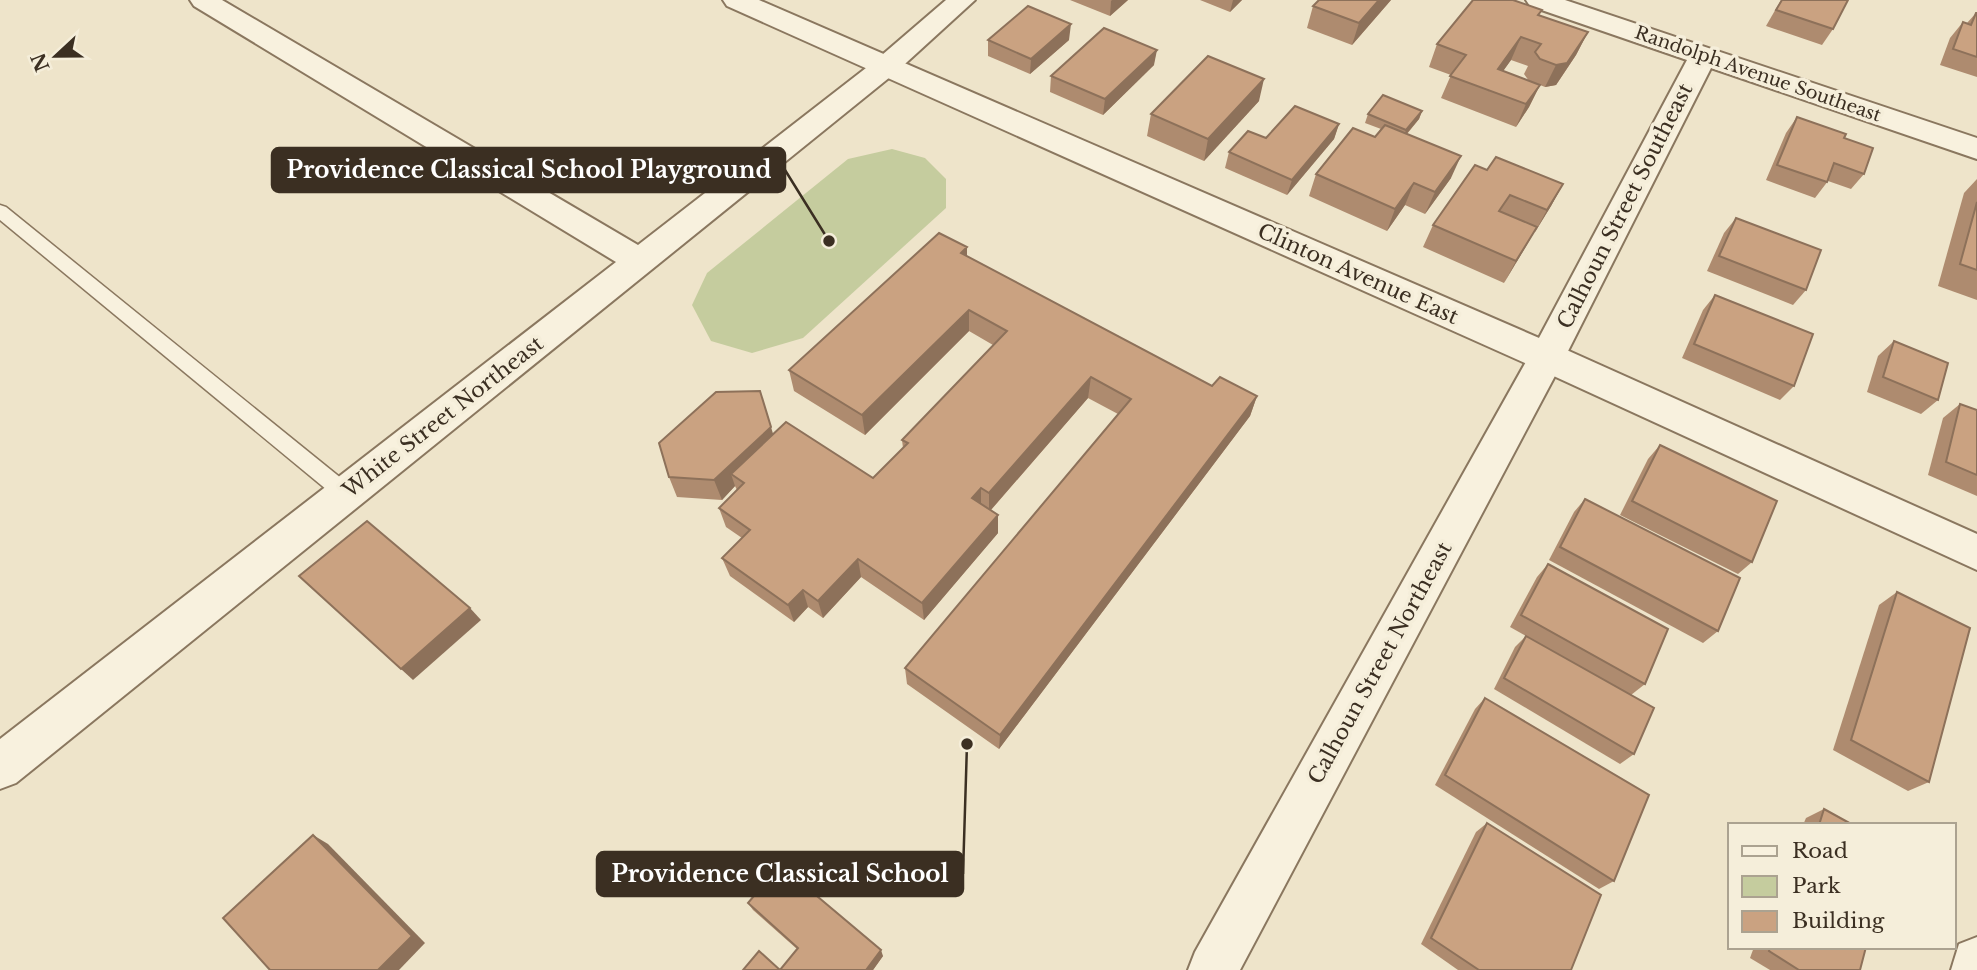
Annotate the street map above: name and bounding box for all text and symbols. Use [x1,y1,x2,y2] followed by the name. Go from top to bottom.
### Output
[21,21,91,91] north arrow
[1632,21,1884,127] street label: Randolph Avenue Southeast
[27,49,55,75] text: N
[1552,79,1698,333] street label: Calhoun Street Southeast
[272,148,785,192] callout: Providence Classical School Playground
[287,156,772,184] text: Providence Classical School Playground
[1254,218,1462,330] street label: Clinton Avenue East
[337,331,549,504] street label: White Street Northeast
[1302,537,1458,789] street label: Calhoun Street Northeast
[1728,823,1956,949] legend
[1792,838,1848,864] text: Road
[597,852,963,896] callout: Providence Classical School
[611,860,949,888] text: Providence Classical School
[1792,873,1841,899] text: Park
[1792,908,1885,934] text: Building

